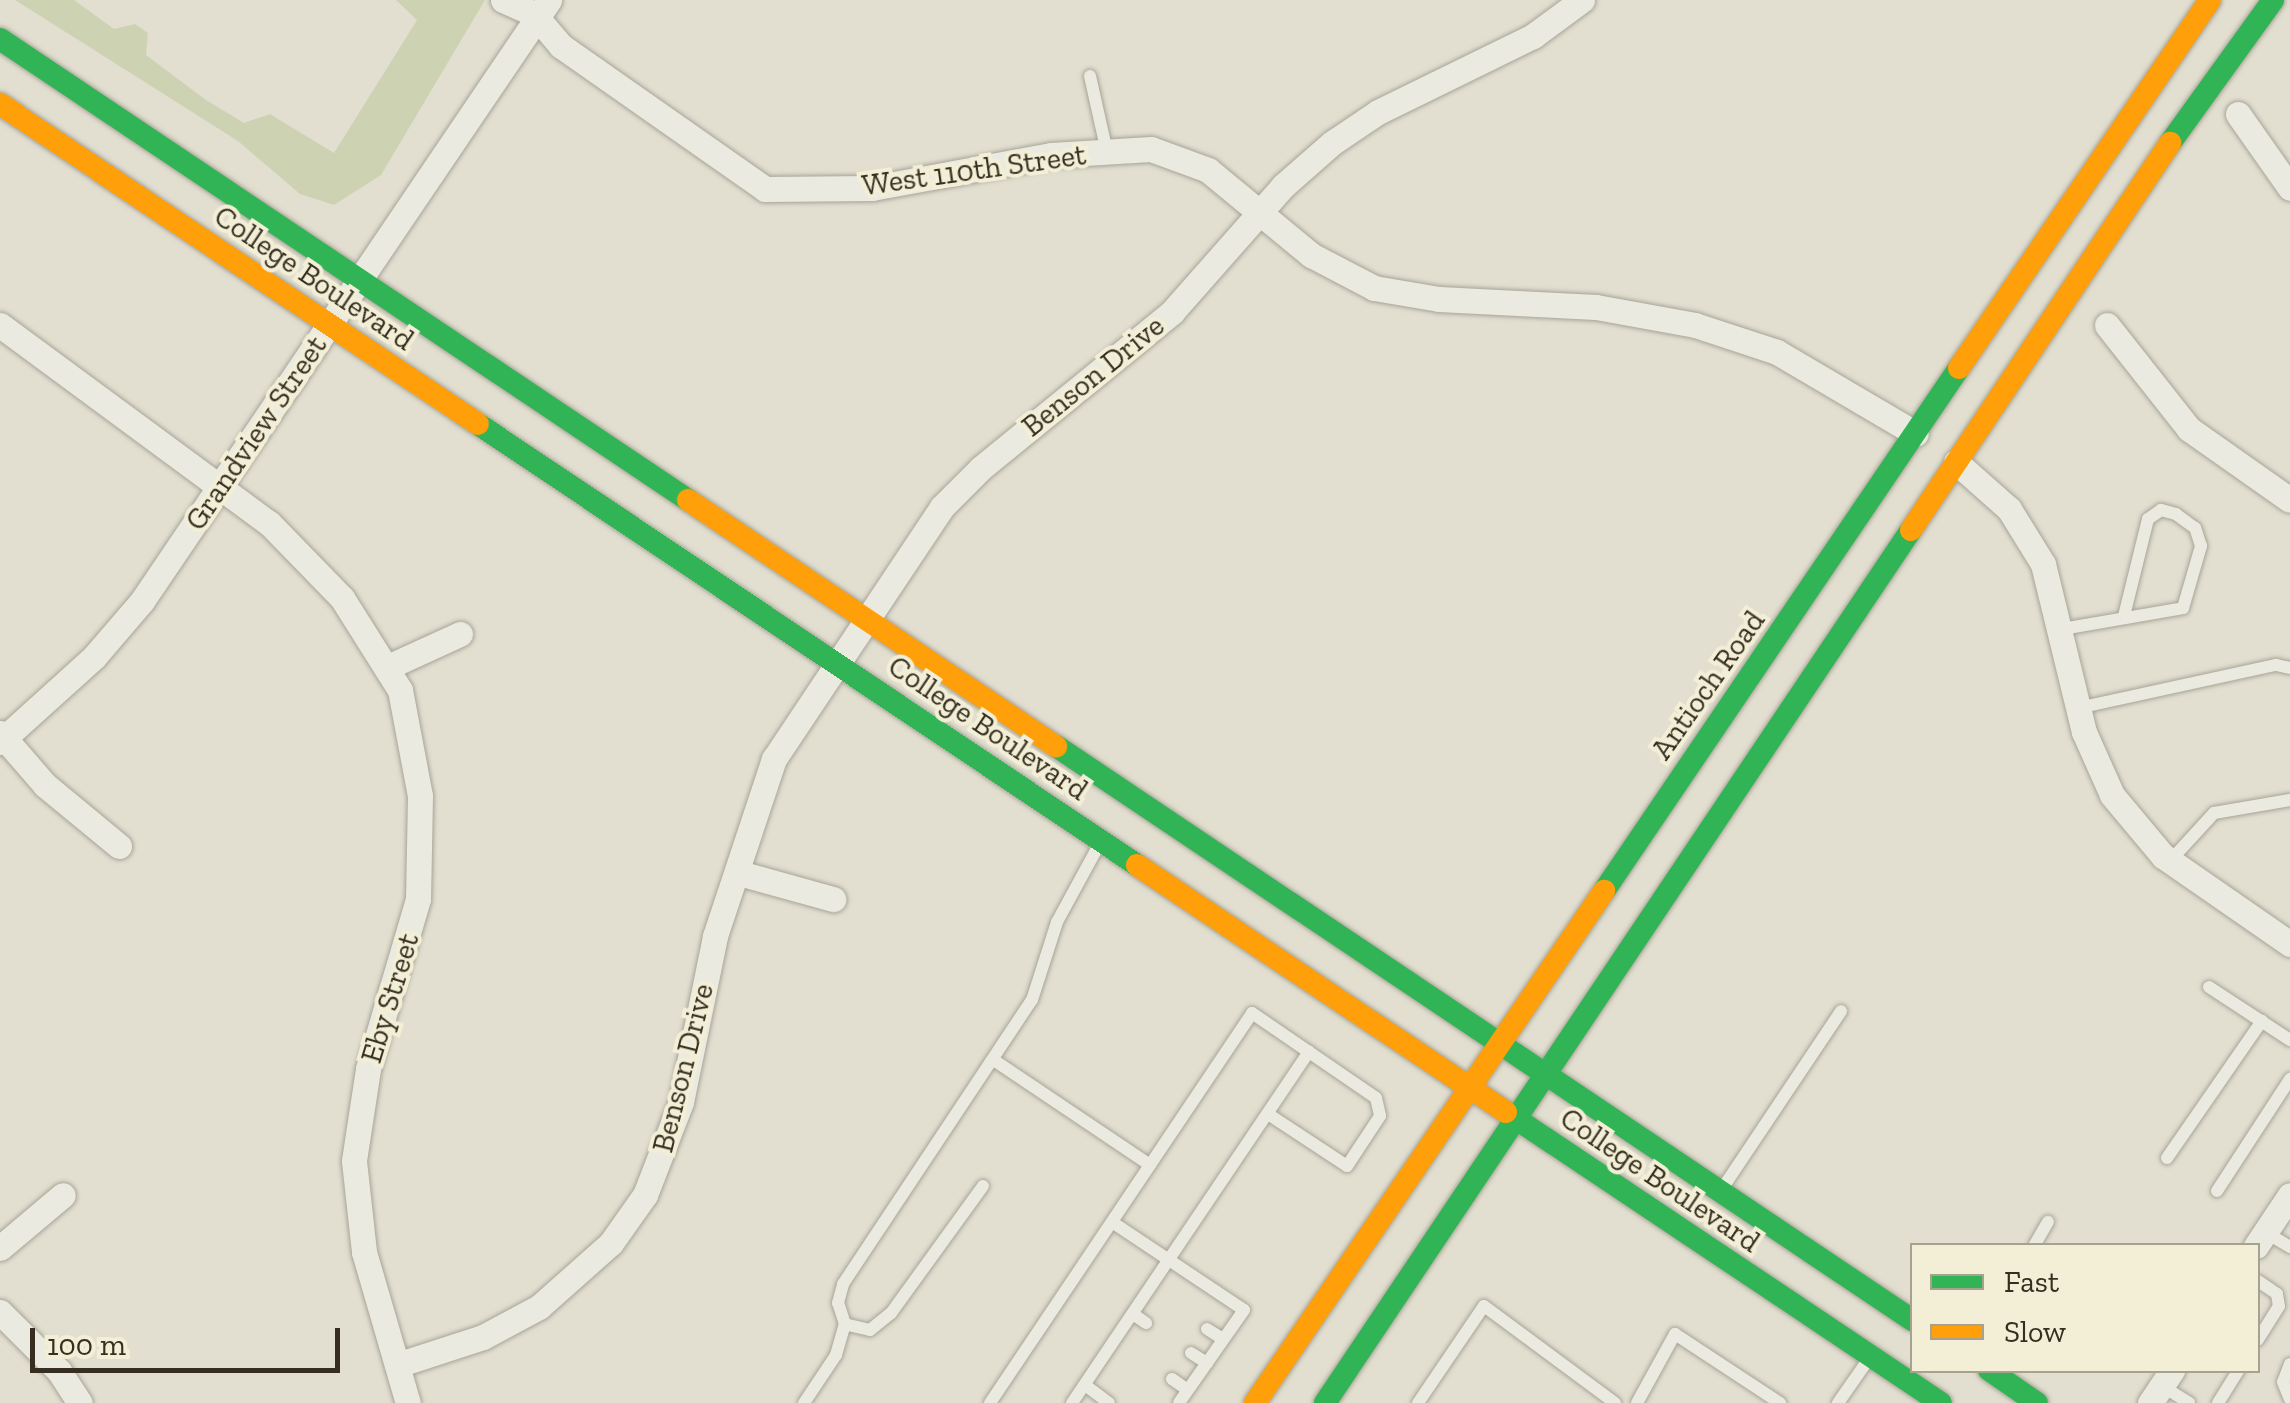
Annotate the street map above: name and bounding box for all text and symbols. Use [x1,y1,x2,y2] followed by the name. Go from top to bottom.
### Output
[860,136,1088,204] street label: West 110th Street
[207,198,421,358] street label: College Boulevard
[1015,308,1171,444] street label: Benson Drive
[177,329,335,537] street label: Grandview Street
[1643,604,1773,766] street label: Antioch Road
[881,648,1095,808] street label: College Boulevard
[353,929,427,1067] street label: Eby Street
[645,980,721,1156] street label: Benson Drive
[1553,1100,1767,1260] street label: College Boulevard
[1910,1243,2260,1373] legend
[2004,1264,2059,1300] text: Fast
[35,1308,345,1370] scale bar
[2004,1314,2066,1350] text: Slow
[47,1327,126,1363] text: 100 m

